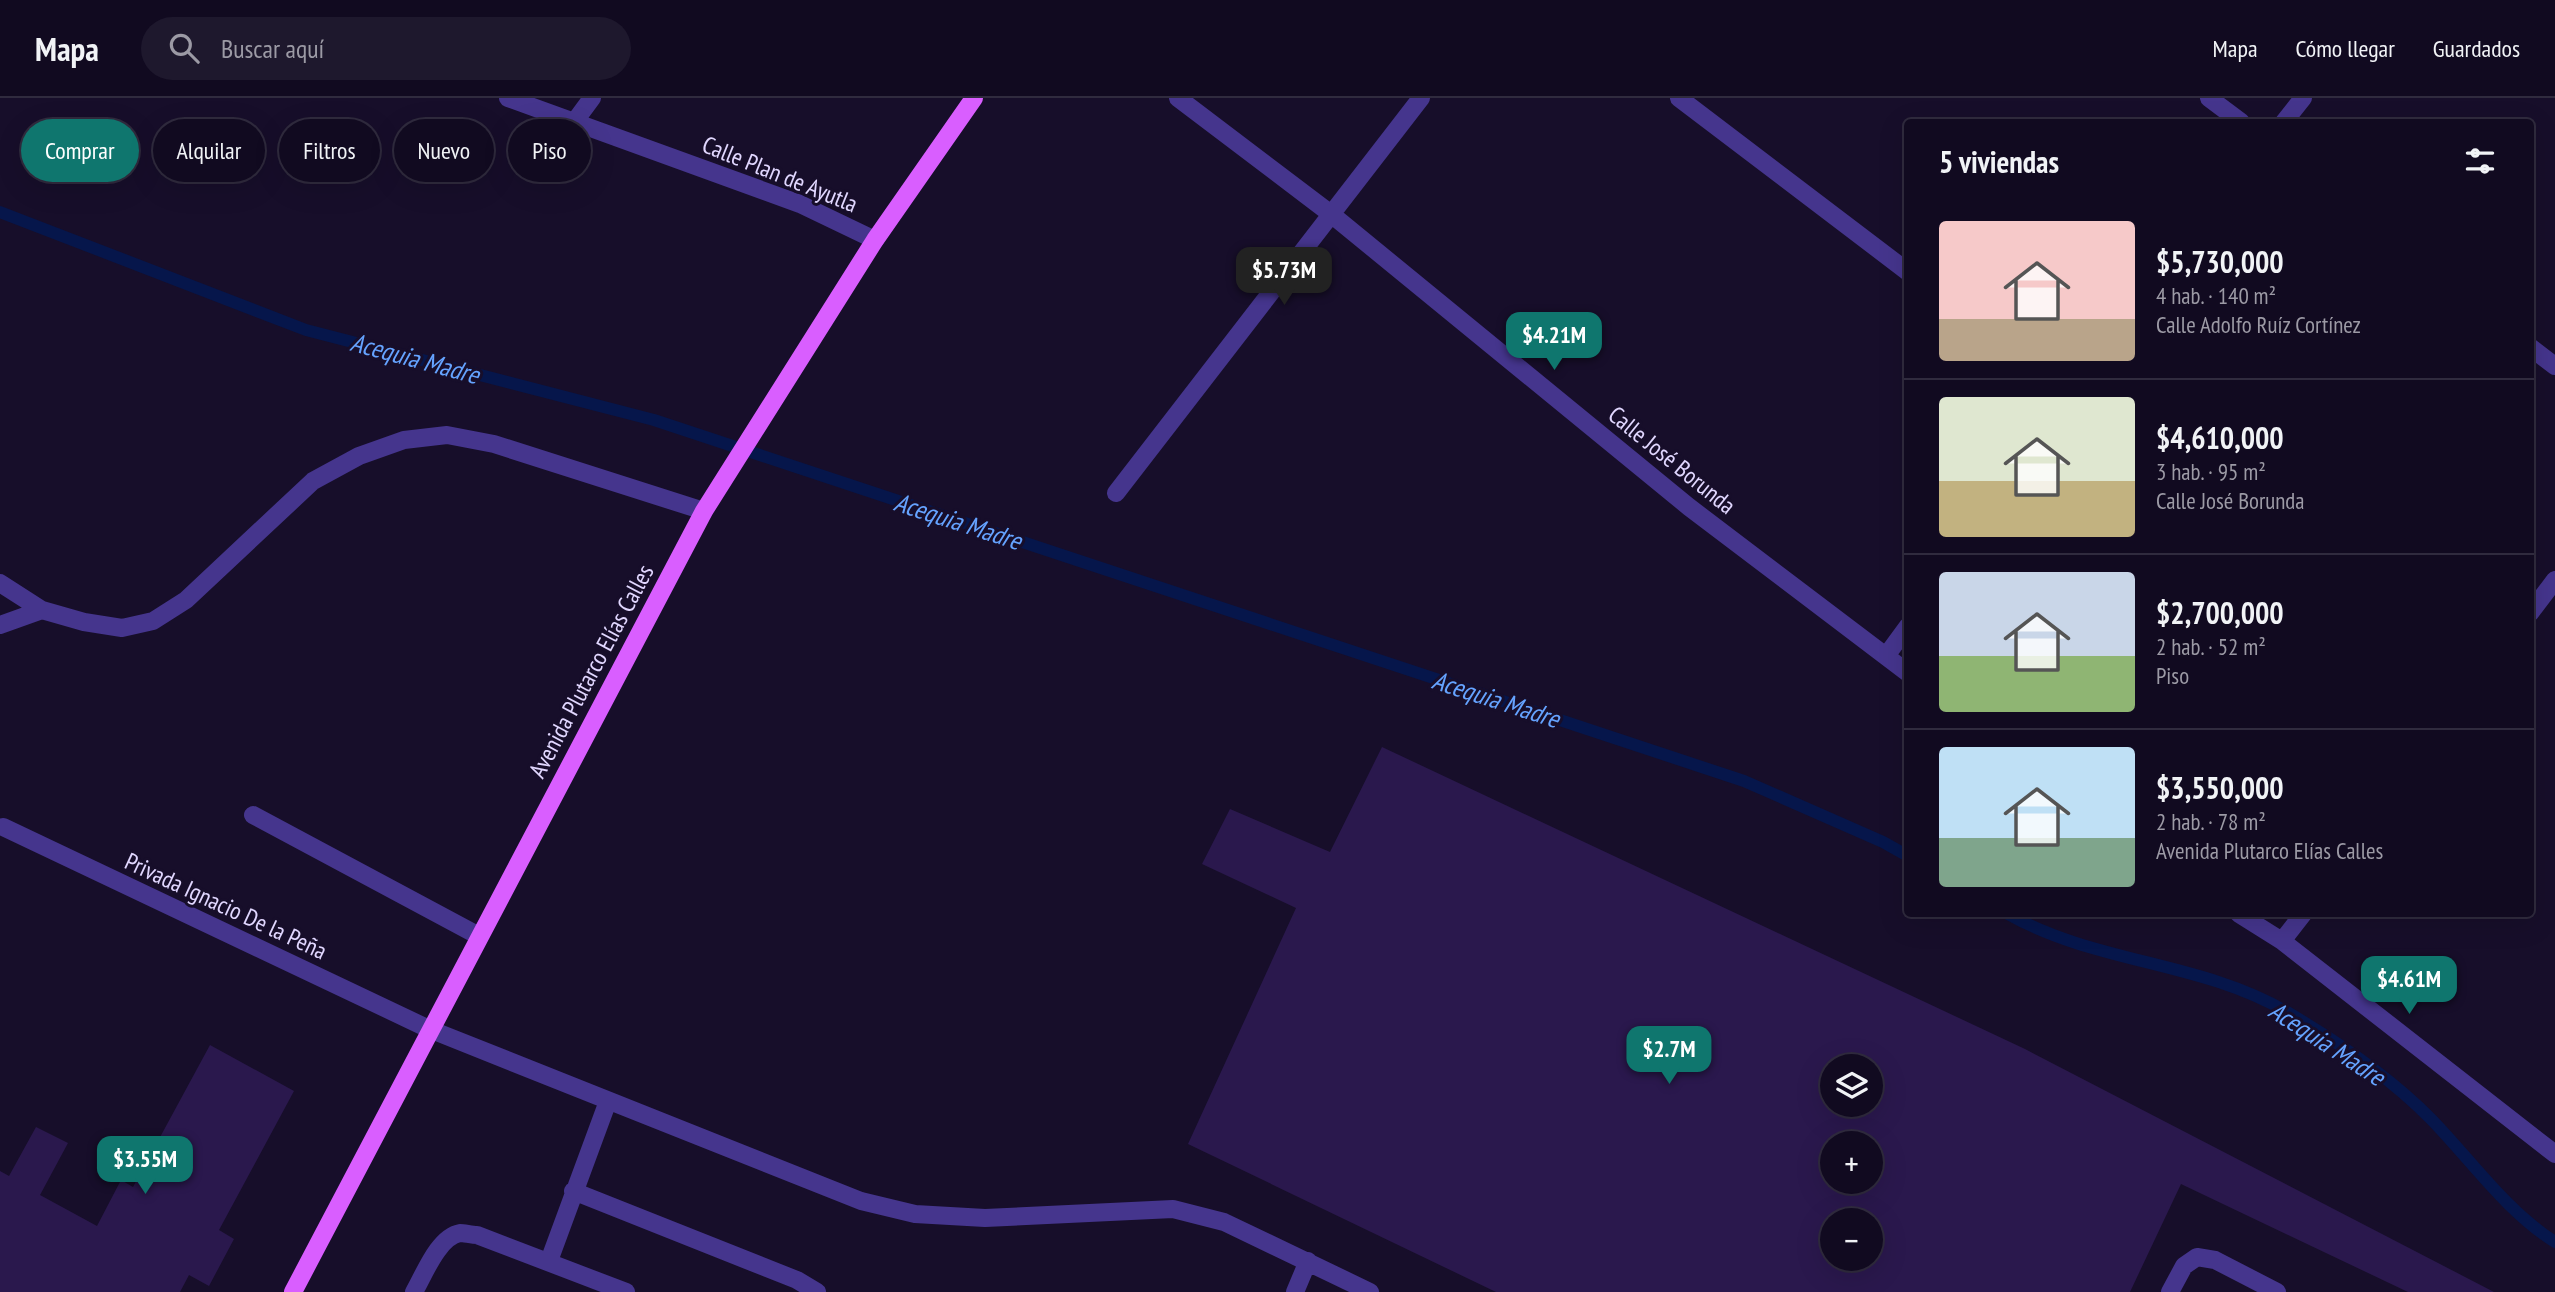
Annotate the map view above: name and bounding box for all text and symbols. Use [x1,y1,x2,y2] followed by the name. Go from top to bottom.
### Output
[141,17,631,80] search box
[35,27,99,70] text: Mapa
[165,29,203,67] icon: search
[221,32,324,65] text: Buscar aquí
[2213,33,2258,64] text: Mapa
[2296,33,2395,64] text: Cómo llegar
[2433,33,2520,64] text: Guardados
[21,119,139,182] chip: Comprar
[153,119,265,182] chip: Alquilar
[279,119,380,182] chip: Filtros
[394,119,494,182] chip: Nuevo
[508,119,591,182] chip: Piso
[698,129,862,219] street label: Calle Plan de Ayutla
[1939,142,2059,181] text: 5 viviendas
[2461,142,2499,180] icon: filters
[2156,242,2284,281] text: $5,730,000
[1227,248,1341,307] pin: $5.73M
[1995,249,2079,333] icon: home
[1252,255,1316,284] text: $5.73M
[2156,281,2276,310] text: 4 hab. · 140 m²
[2156,310,2361,339] text: Calle Adolfo Ruíz Cortínez
[1497,313,1611,372] pin: $4.21M
[1522,320,1586,349] text: $4.21M
[347,325,485,392] water label: Acequia Madre
[1602,399,1742,521] street label: Calle José Borunda
[2156,418,2284,457] text: $4,610,000
[1995,425,2079,509] icon: home
[2156,457,2266,486] text: 3 hab. · 95 m²
[890,485,1028,558] water label: Acequia Madre
[2156,486,2304,515] text: Calle José Borunda
[522,559,660,783] street label: Avenida Plutarco Elías Calles
[2156,593,2284,632] text: $2,700,000
[1995,600,2079,684] icon: home
[2156,632,2266,661] text: 2 hab. · 52 m²
[2156,661,2189,690] text: Piso
[1428,663,1566,736] water label: Acequia Madre
[2156,768,2284,807] text: $3,550,000
[1995,775,2079,859] icon: home
[2156,807,2266,836] text: 2 hab. · 78 m²
[2156,836,2383,865] text: Avenida Plutarco Elías Calles
[120,846,332,966] street label: Privada Ignacio De la Peña
[2352,956,2466,1016] pin: $4.61M
[2377,964,2441,993] text: $4.61M
[2263,993,2393,1094] water label: Acequia Madre
[1620,1026,1718,1086] pin: $2.7M
[1642,1034,1696,1063] text: $2.7M
[1820,1054,1883,1271] map controls
[1820,1054,1883,1117] button: layers
[1820,1131,1883,1194] button: +
[88,1136,202,1196] pin: $3.55M
[113,1144,177,1173] text: $3.55M
[1820,1208,1883,1271] button: −

